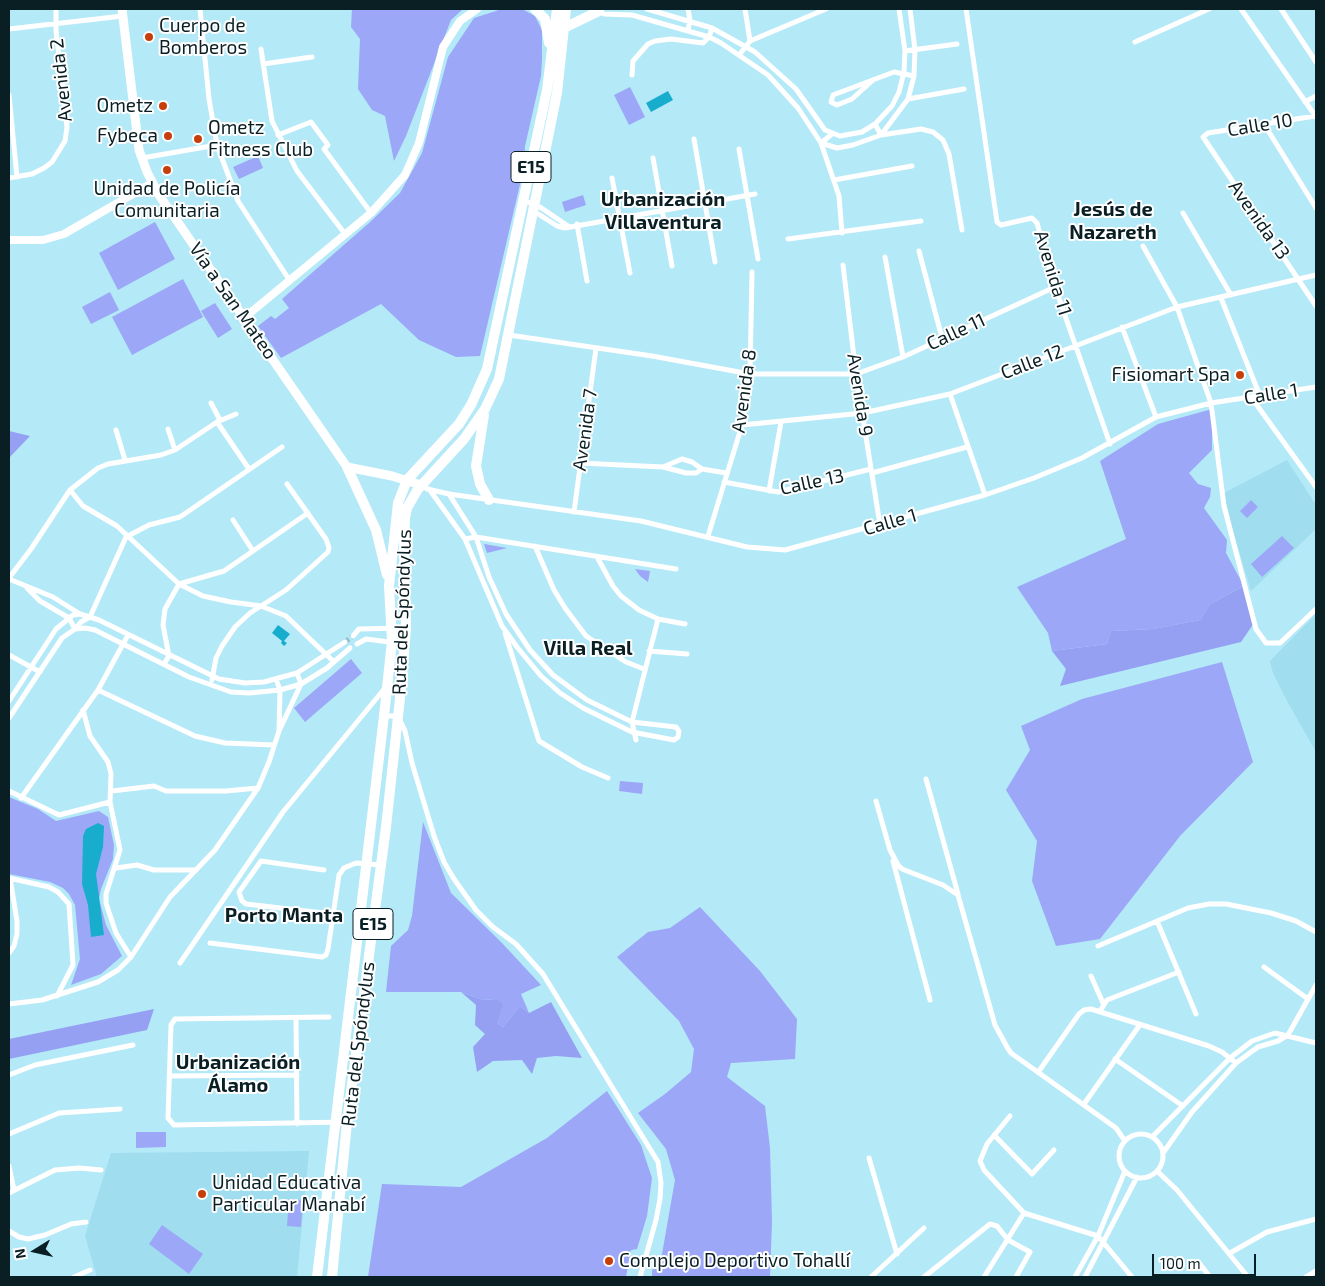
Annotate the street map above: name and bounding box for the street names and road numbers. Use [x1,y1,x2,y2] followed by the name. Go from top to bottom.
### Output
[45,37,77,123] street label: Avenida 2
[1226,109,1294,141] street label: Calle 10
[511,152,551,182] road number: E15
[1224,176,1294,264] street label: Avenida 13
[1029,228,1077,318] street label: Avenida 11
[184,238,282,364] street label: Vía a San Mateo
[923,309,989,355] street label: Calle 11
[997,340,1067,384] street label: Calle 12
[727,348,761,434] street label: Avenida 8
[842,352,878,438] street label: Avenida 9
[1242,378,1300,410] street label: Calle 1
[568,388,602,472] street label: Avenida 7
[778,464,846,500] street label: Calle 13
[861,504,919,540] street label: Calle 1
[388,529,416,695] street label: Ruta del Spóndylus
[353,909,393,940] road number: E15
[337,960,379,1128] street label: Ruta del Spóndylus

